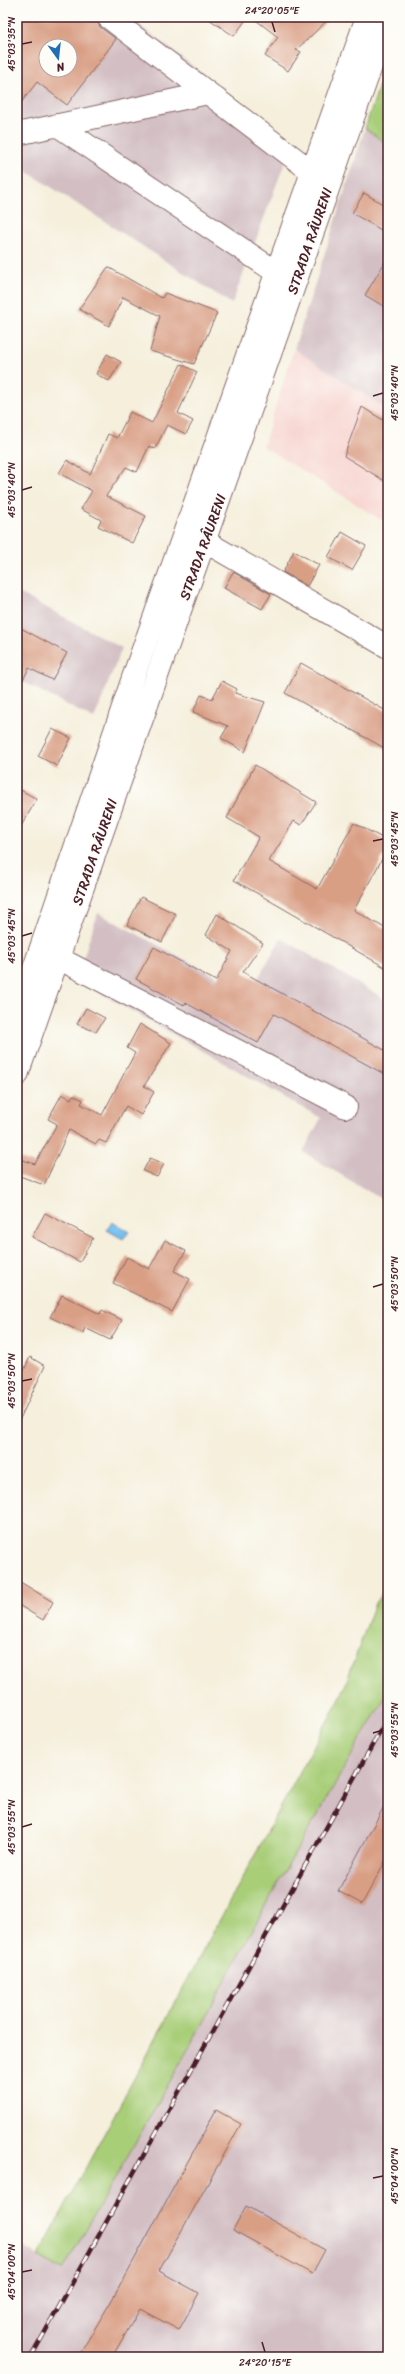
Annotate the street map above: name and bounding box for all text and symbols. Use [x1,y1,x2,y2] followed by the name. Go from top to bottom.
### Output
[245,2,301,20] text: 24°20'05"E
[3,17,21,71] text: 45°03'35"N
[38,38,78,78] north arrow
[54,57,68,77] text: N
[280,184,340,298] street label: STRADA RÂURENI
[386,365,404,421] text: 45°03'40"N
[3,462,21,518] text: 45°03'40"N
[172,490,234,604] street label: STRADA RÂURENI
[65,795,125,909] street label: STRADA RÂURENI
[386,811,404,867] text: 45°03'45"N
[3,908,21,964] text: 45°03'45"N
[386,1256,404,1312] text: 45°03'50"N
[3,1353,21,1409] text: 45°03'50"N
[386,1702,404,1758] text: 45°03'55"N
[3,1799,21,1855] text: 45°03'55"N
[386,2148,404,2204] text: 45°04'00"N
[3,2244,21,2300] text: 45°04'00"N
[239,2354,293,2372] text: 24°20'15"E

